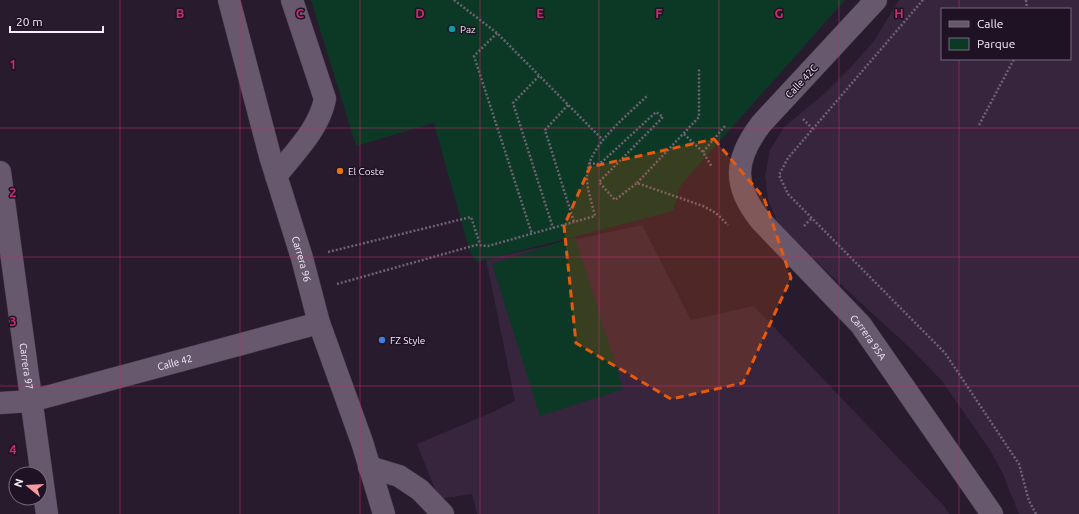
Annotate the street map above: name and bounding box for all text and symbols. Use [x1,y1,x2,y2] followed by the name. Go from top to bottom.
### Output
[176,6,185,20] text: B
[296,6,305,20] text: C
[415,6,425,20] text: D
[536,6,544,20] text: E
[655,6,663,20] text: F
[775,6,784,20] text: G
[894,6,904,20] text: H
[10,8,103,34] scale bar
[941,8,1071,60] legend
[16,15,43,28] text: 20 m
[977,17,1003,30] text: Calle
[447,24,457,34] marker: Paz
[460,24,476,35] place label: Paz
[977,37,1015,50] text: Parque
[9,57,17,71] text: 1
[783,62,820,100] street label: Calle 42C
[335,166,345,176] marker: El Coste
[348,166,384,177] place label: El Coste
[9,185,17,199] text: 2
[289,235,313,283] street label: Carrera 96
[848,312,889,362] street label: Carrera 95A
[9,314,17,328] text: 3
[377,335,387,345] marker: FZ Style
[390,335,425,346] place label: FZ Style
[18,342,35,390] street label: Carrera 97
[156,353,194,373] street label: Calle 42
[9,442,17,456] text: 4
[8,466,48,506] north arrow
[12,477,25,489] text: N

